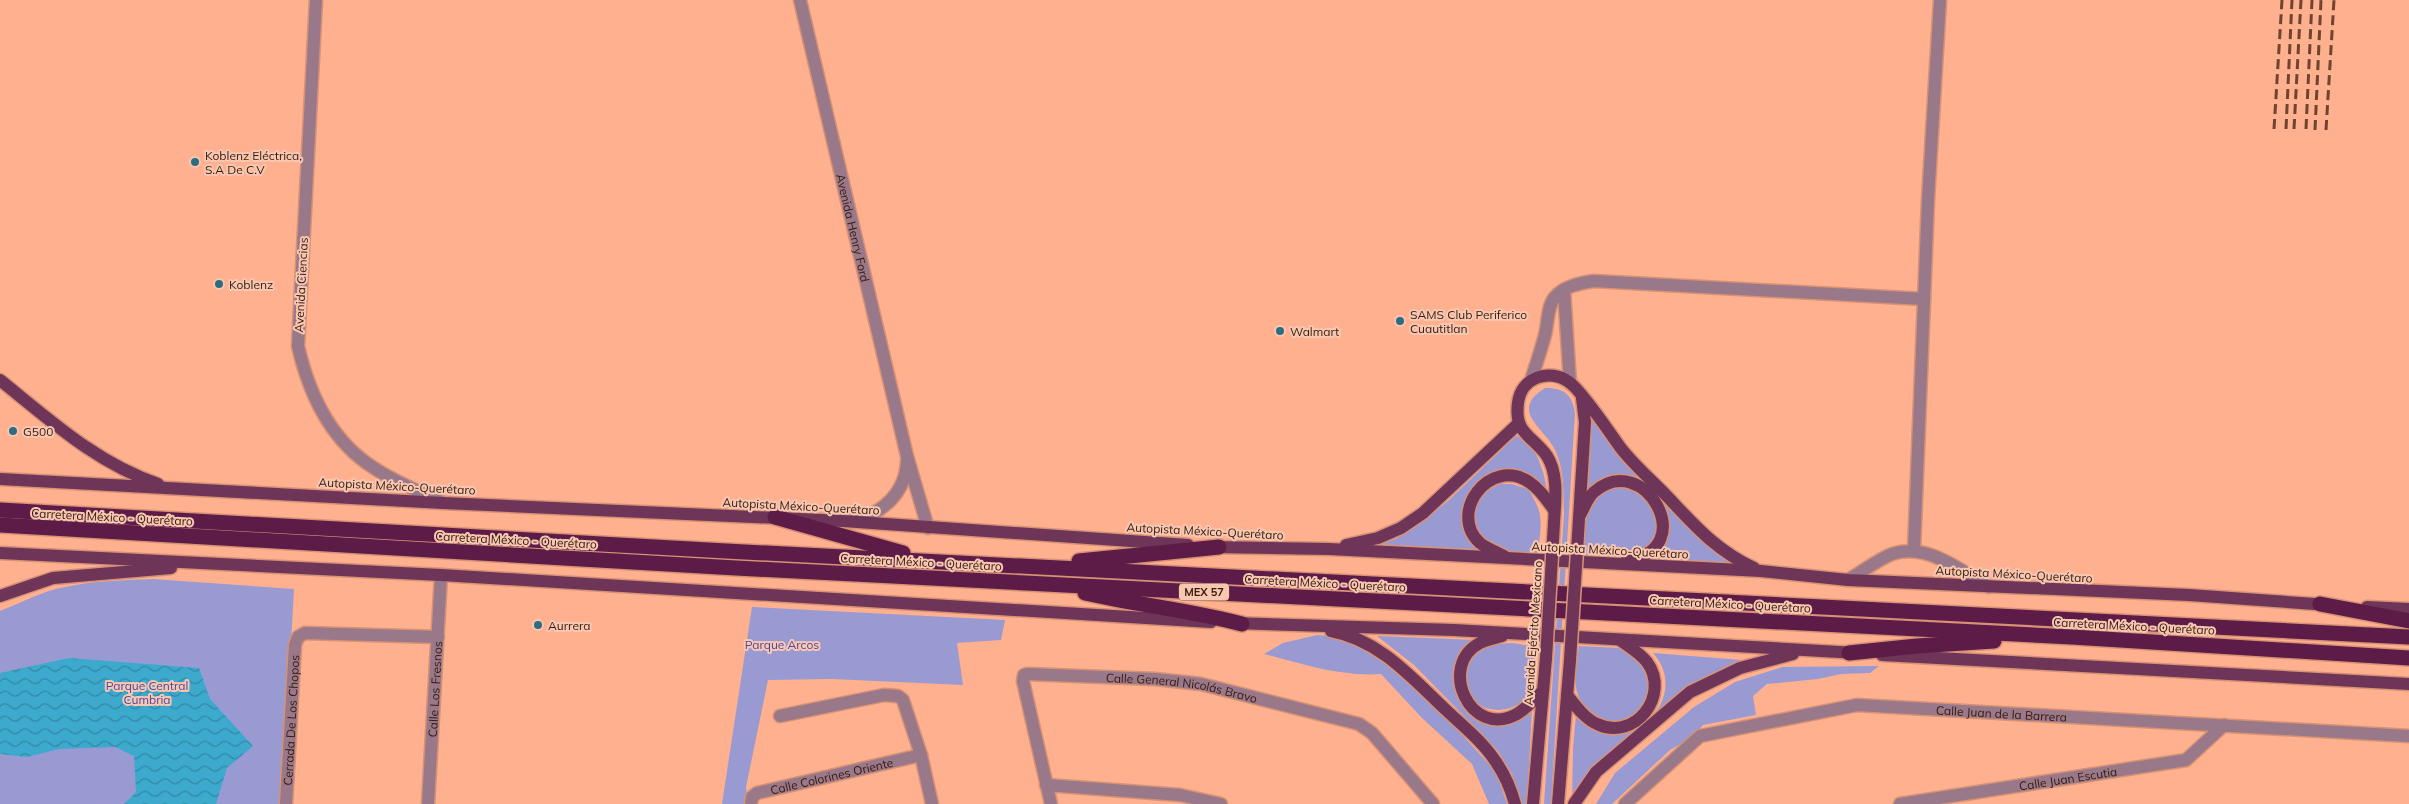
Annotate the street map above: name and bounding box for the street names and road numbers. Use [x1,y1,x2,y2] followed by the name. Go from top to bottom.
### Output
[834,172,873,283] street label: Avenida Henry Ford
[291,237,311,333] street label: Avenida Ciencias
[318,474,476,498] street label: Autopista México-Querétaro
[722,494,880,518] street label: Autopista México-Querétaro
[31,505,193,529] street label: Carretera México - Querétaro
[1126,519,1284,543] street label: Autopista México-Querétaro
[435,528,597,552] street label: Carretera México - Querétaro
[1531,538,1689,562] street label: Autopista México-Querétaro
[840,550,1002,574] street label: Carretera México - Querétaro
[1520,560,1546,706] street label: Avenida Ejército Mexicano
[1935,562,2093,586] street label: Autopista México-Querétaro
[1244,571,1406,595] street label: Carretera México - Querétaro
[1179,584,1229,600] road number: MEX 57
[1649,592,1811,616] street label: Carretera México - Querétaro
[2053,614,2215,638] street label: Carretera México - Querétaro
[424,641,445,738] street label: Calle Los Fresnos
[280,654,302,786] street label: Cerrada De Los Chopos
[1106,670,1259,706] street label: Calle General Nicolás Bravo
[1936,702,2067,724] street label: Calle Juan de la Barrera
[769,754,894,797] street label: Calle Colorines Oriente
[2018,763,2118,793] street label: Calle Juan Escutia

